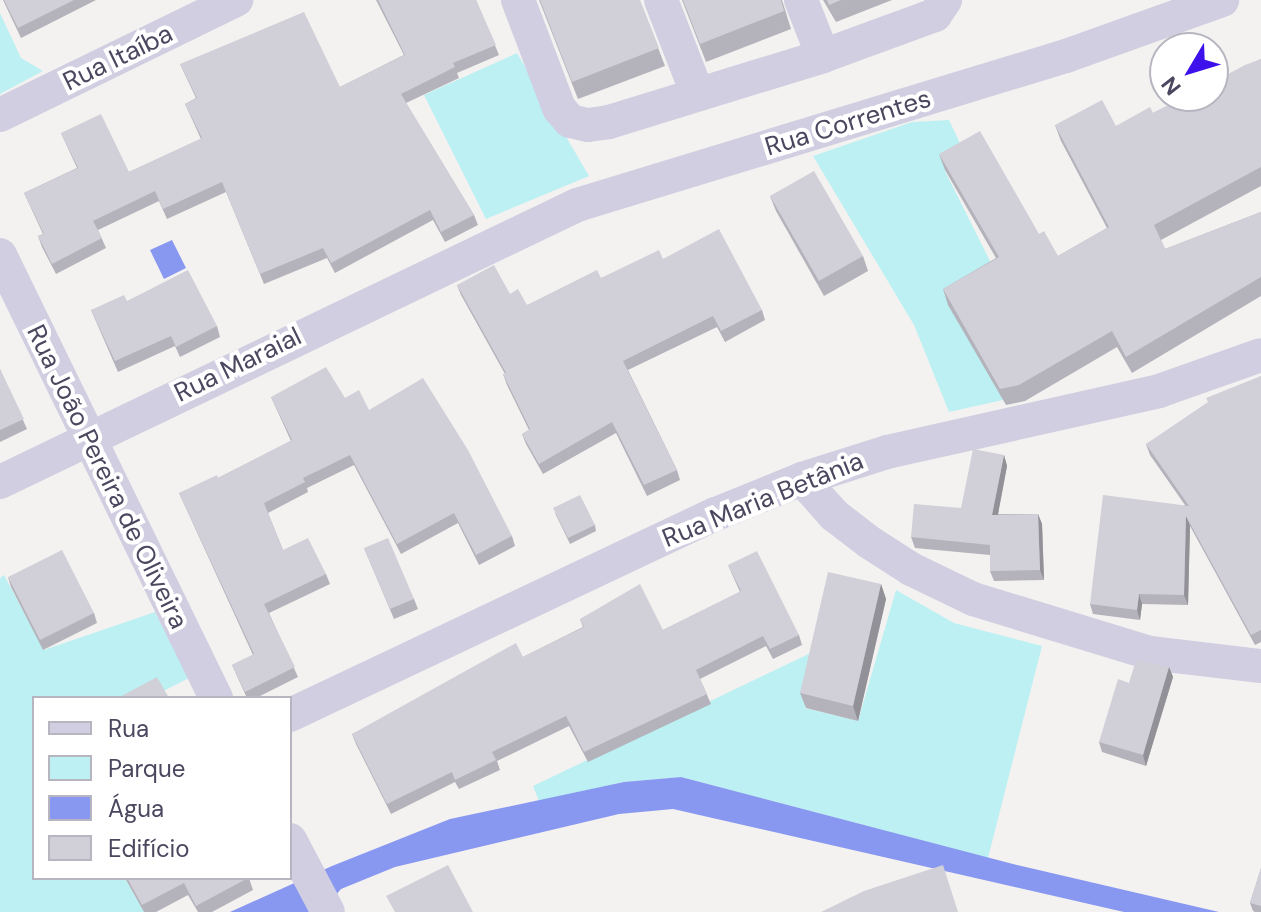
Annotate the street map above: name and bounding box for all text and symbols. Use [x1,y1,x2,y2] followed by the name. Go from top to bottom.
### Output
[58,18,178,98] street label: Rua Itaíba
[1149,32,1229,112] north arrow
[1155,71,1188,101] text: N
[761,83,935,163] street label: Rua Correntes
[20,320,194,634] street label: Rua João Pereira de Oliveira
[169,321,307,409] street label: Rua Maraial
[658,445,868,555] street label: Rua Maria Betânia
[32,696,292,880] legend
[108,713,149,744] text: Rua
[108,753,185,784] text: Parque
[108,793,164,824] text: Água
[108,833,190,864] text: Edifício

